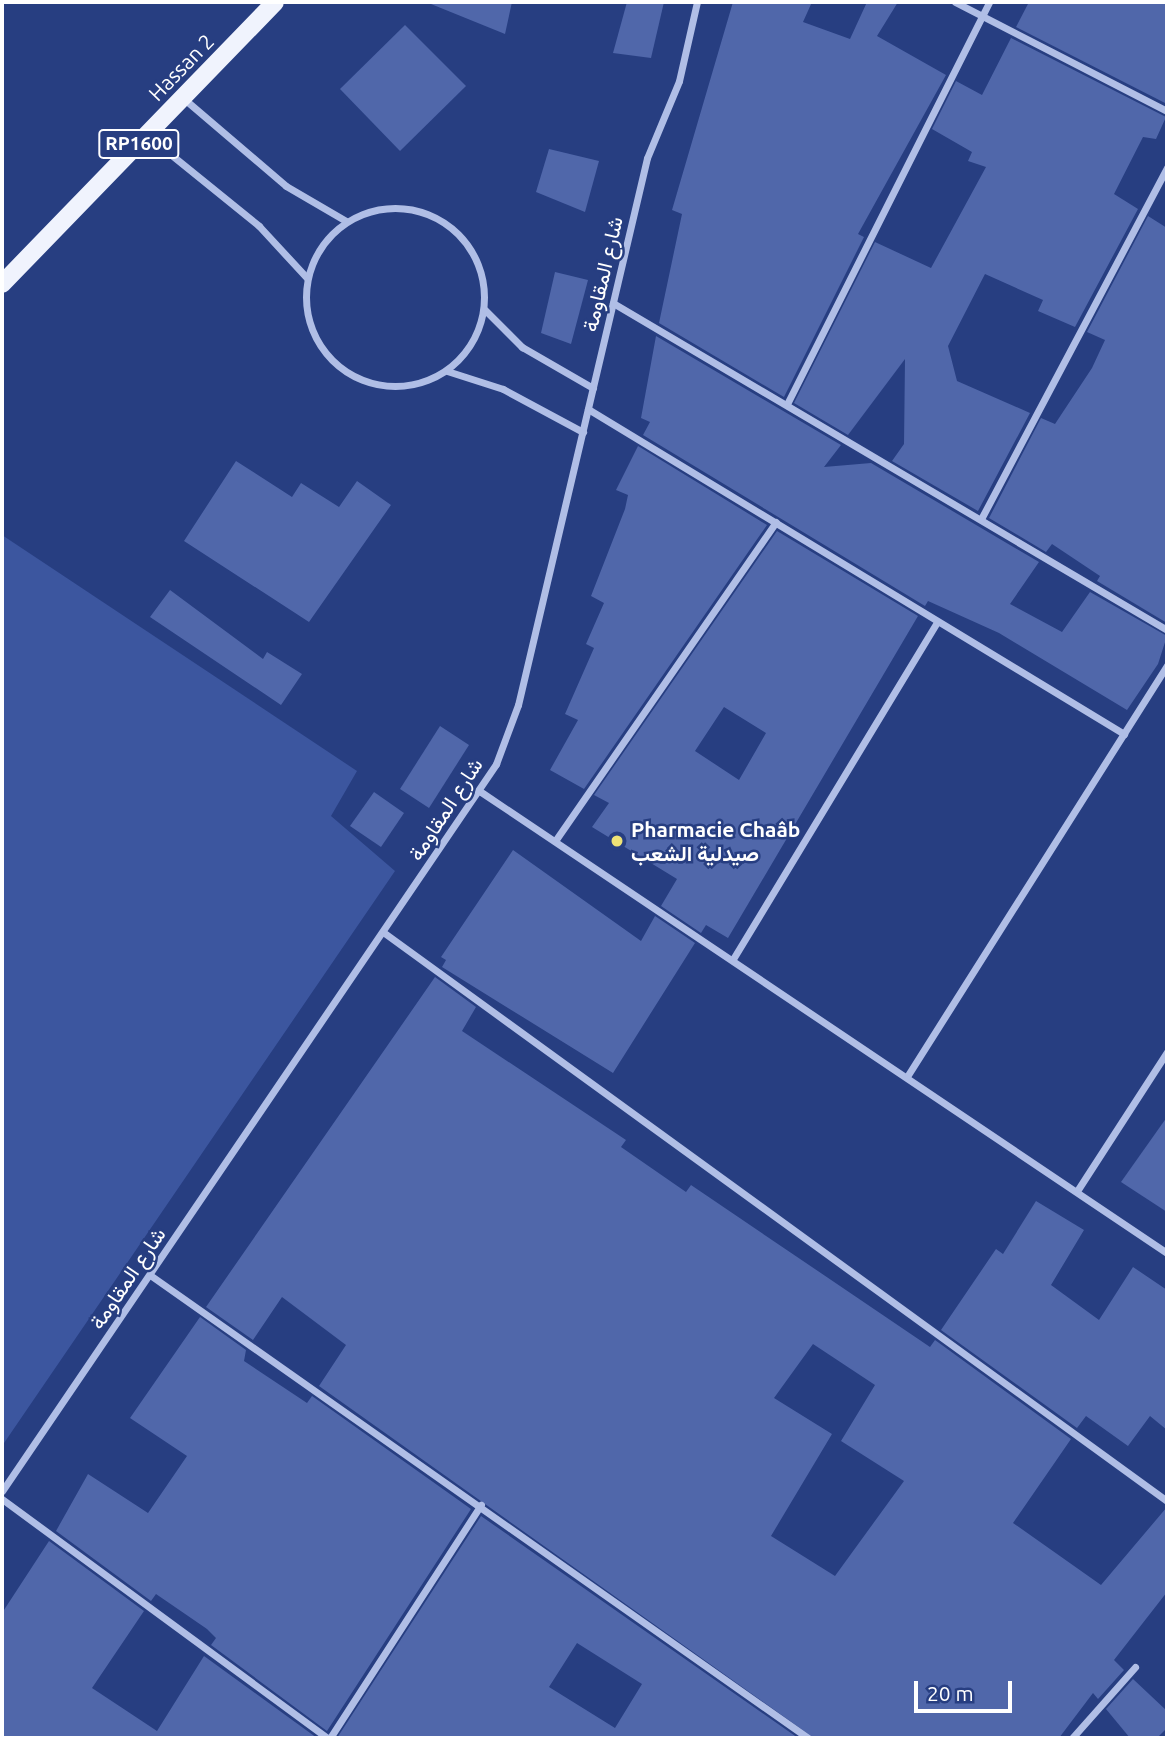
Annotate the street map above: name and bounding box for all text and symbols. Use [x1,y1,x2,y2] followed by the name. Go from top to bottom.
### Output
[143,28,219,106] street label: Hassan 2
[97,128,181,160] road number: RP1600
[577,214,627,334] street label: شارع المقاومة
[402,753,488,865] street label: شارع المقاومة
[631,816,800,866] place label: Pharmacie Chaâb صيدلية الشعب
[609,833,625,849] marker: Pharmacie Chaâb صيدلية الشعب
[84,1222,170,1334] street label: شارع المقاومة
[917,1666,1015,1710] scale bar
[927,1681,974,1705] text: 20 m

